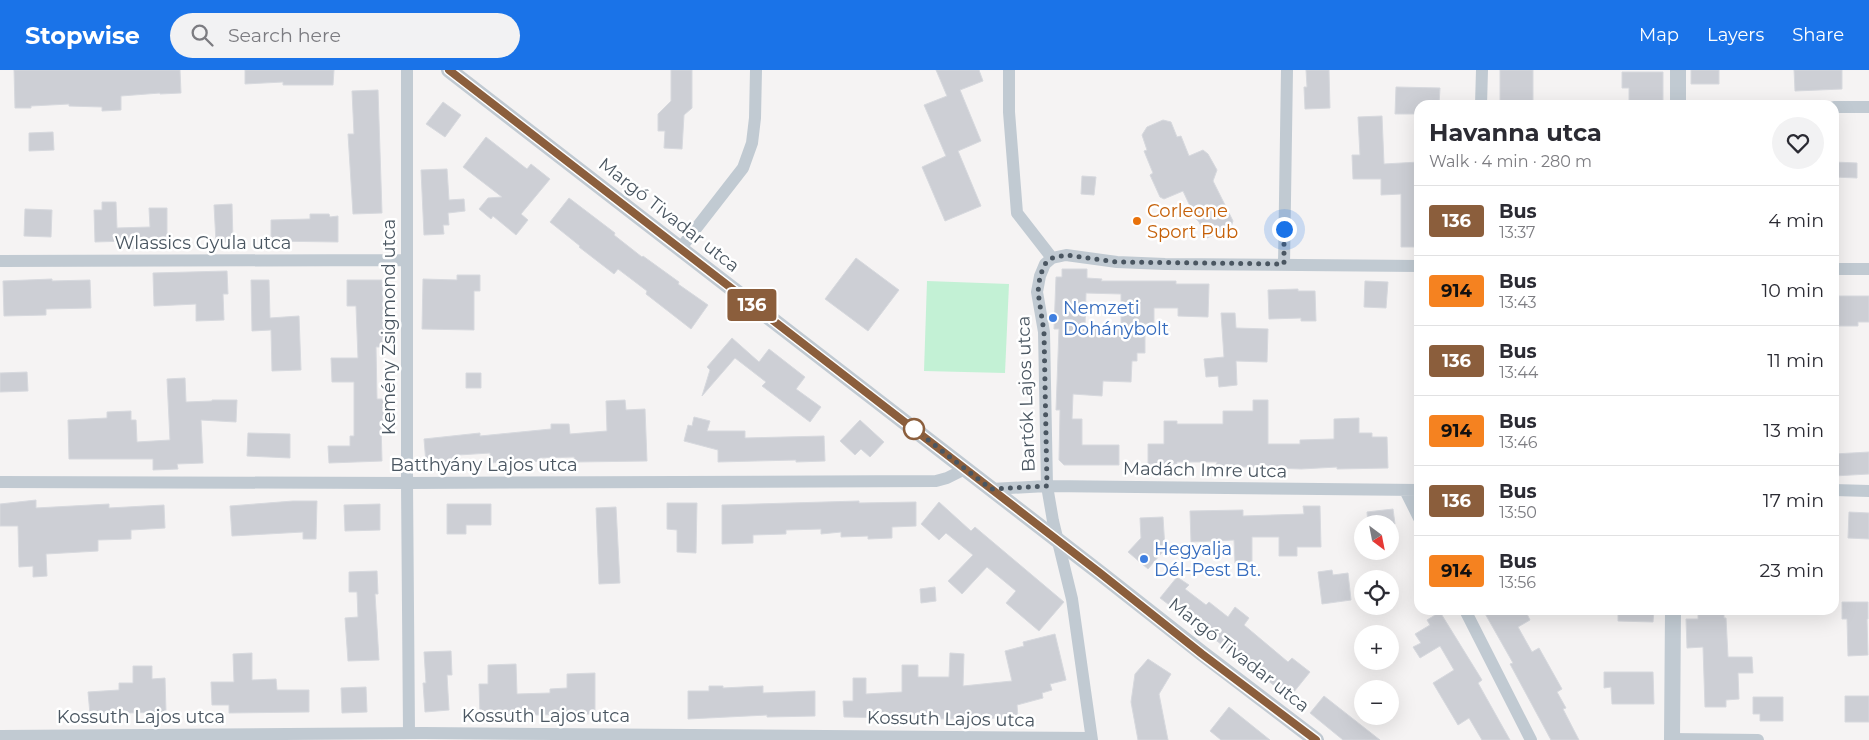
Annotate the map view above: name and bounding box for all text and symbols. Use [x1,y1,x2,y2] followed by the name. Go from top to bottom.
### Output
[170,13,520,58] search box
[25,21,140,50] text: Stopwise
[188,21,216,49] icon: search
[228,24,341,47] text: Search here
[1639,24,1679,46] text: Map
[1707,24,1764,46] text: Layers
[1792,24,1844,46] text: Share
[1772,117,1824,169] button: heart
[1429,118,1602,147] text: Havanna utca
[1429,152,1592,171] text: Walk · 4 min · 280 m
[594,153,744,277] street label: Margó Tivadar utca
[1147,200,1238,243] place label: Corleone Sport Pub
[1499,200,1537,223] text: Bus
[1768,209,1824,232] text: 4 min
[1442,210,1471,232] text: 136
[1131,215,1143,227] marker: Corleone Sport Pub
[1272,217,1297,242] your location
[378,219,400,435] street label: Kemény Zsigmond utca
[1499,223,1535,242] text: 13:37
[115,232,291,254] street label: Wlassics Gyula utca
[1499,270,1537,293] text: Bus
[1761,279,1824,302] text: 10 min
[1441,280,1472,302] text: 914
[723,289,781,321] line badge: 136
[1499,293,1537,312] text: 13:43
[737,294,767,316] text: 136
[1063,297,1169,340] place label: Nemzeti Dohánybolt
[1047,312,1059,324] marker: Nemzeti Dohánybolt
[1012,316,1040,472] street label: Bartók Lajos utca
[1499,340,1537,363] text: Bus
[1767,349,1824,372] text: 11 min
[1442,350,1471,372] text: 136
[1499,363,1538,382] text: 13:44
[1499,410,1537,433] text: Bus
[903,418,925,440] unlabelled marker
[1763,419,1824,442] text: 13 min
[1441,420,1472,442] text: 914
[1499,433,1538,452] text: 13:46
[390,454,578,476] street label: Batthyány Lajos utca
[1123,458,1287,482] street label: Madách Imre utca
[1499,480,1537,503] text: Bus
[1763,489,1824,512] text: 17 min
[1442,490,1471,512] text: 136
[1499,503,1537,522] text: 13:50
[1354,515,1399,560] north arrow
[1354,515,1399,725] map controls
[1154,538,1261,581] place label: Hegyalja Dél-Pest Bt.
[1499,550,1537,573] text: Bus
[1138,553,1150,565] marker: Hegyalja Dél-Pest Bt.
[1759,559,1824,582] text: 23 min
[1441,560,1472,582] text: 914
[1354,570,1399,615] button: locate
[1499,573,1536,592] text: 13:56
[1164,593,1314,717] street label: Margó Tivadar utca
[1354,625,1399,670] button: +
[1354,680,1399,725] button: −
[462,705,630,727] street label: Kossuth Lajos utca
[57,706,225,728] street label: Kossuth Lajos utca
[867,707,1035,731] street label: Kossuth Lajos utca

